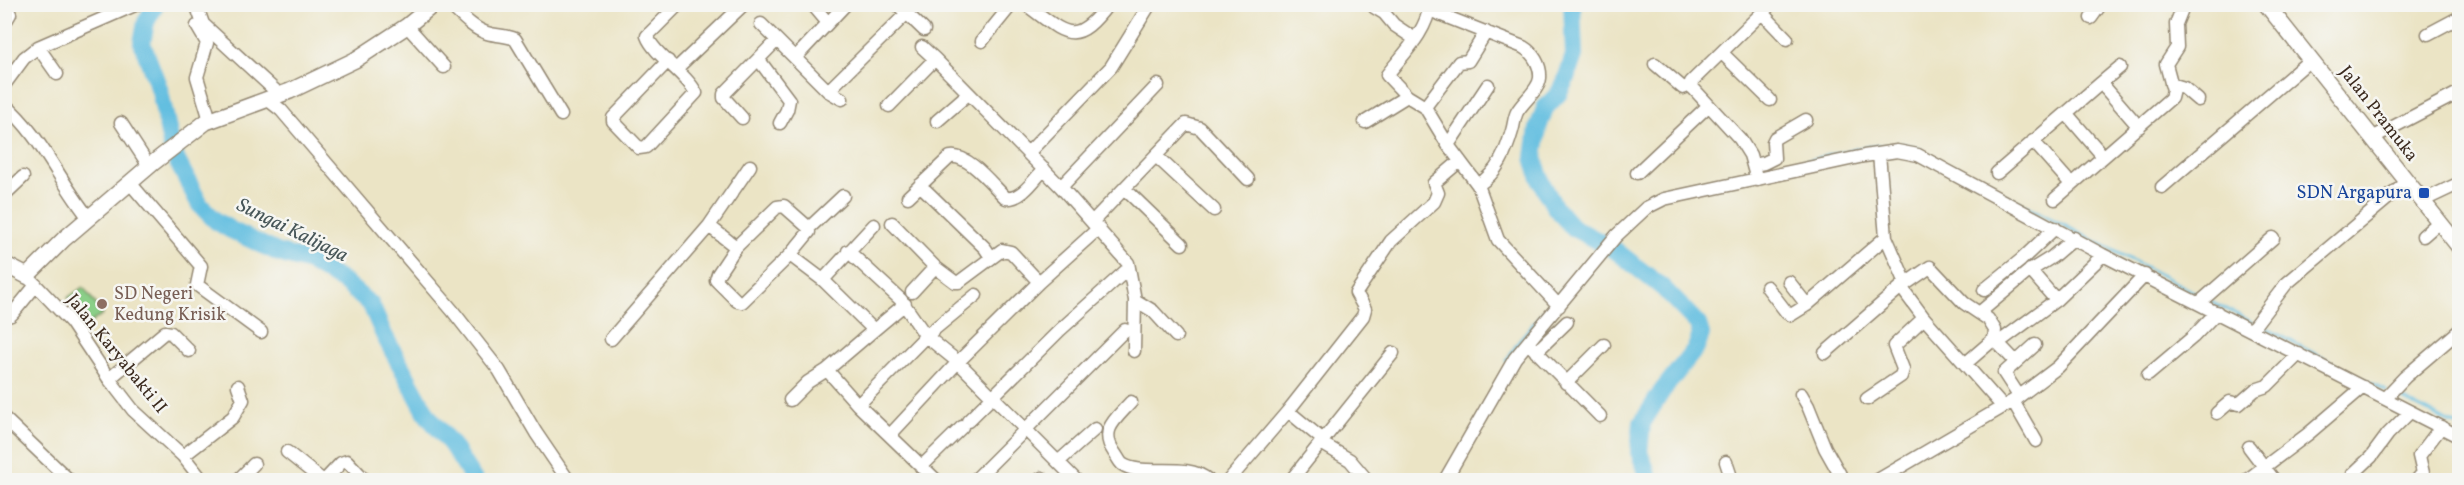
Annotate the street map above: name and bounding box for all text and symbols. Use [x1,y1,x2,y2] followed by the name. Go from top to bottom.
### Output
[2333,61,2423,167] street label: Jalan Pramuka
[2297,181,2412,206] place label: SDN Argapura
[2417,186,2431,200] marker: SDN Argapura
[232,192,352,270] water label: Sungai Kalijaga
[114,282,226,328] place label: SD Negeri Kedung Krisik
[60,289,172,419] street label: Jalan Karyabakti II
[95,297,109,311] marker: SD Negeri Kedung Krisik

